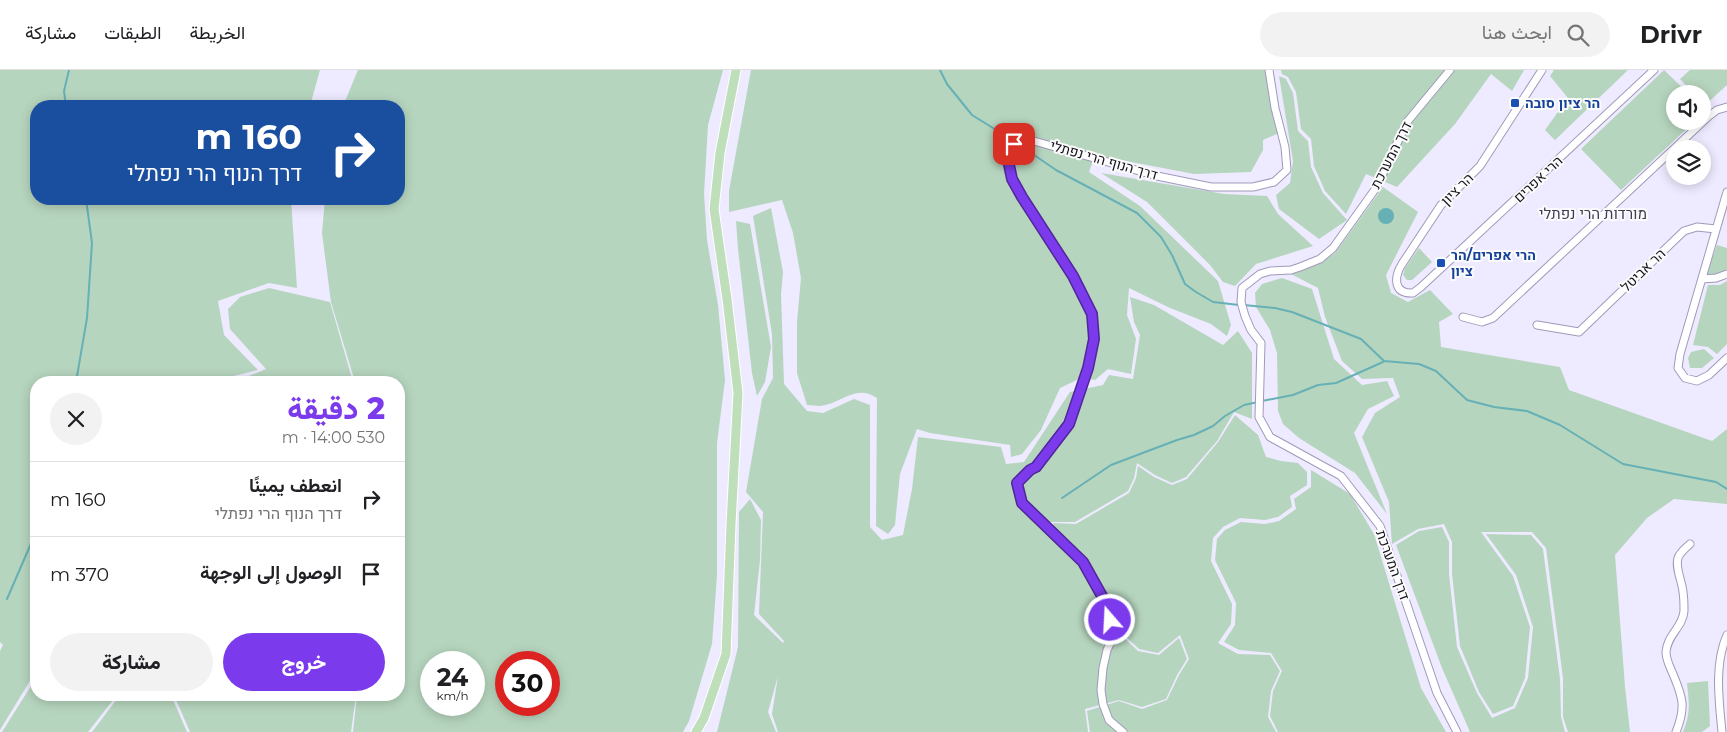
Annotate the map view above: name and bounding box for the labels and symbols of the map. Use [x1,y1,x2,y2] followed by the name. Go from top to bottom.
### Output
[1525,94,1600,112] place label: הר ציון סובה
[1509,97,1521,109] marker: הר ציון סובה
[1366,118,1416,192] street label: דרך המערכת
[993,123,1035,165] pin
[1048,136,1160,184] street label: דרך הנוף הרי נפתלי
[1510,152,1566,206] street label: הרי אפרים
[1437,169,1477,209] street label: הר ציון
[1539,204,1647,223] district label: מורדות הרי נפתלי
[1617,244,1669,296] street label: הר אביטל
[1451,246,1536,280] place label: הרי אפרים/הר ציון
[1435,257,1447,269] marker: הרי אפרים/הר ציון
[1372,528,1414,602] street label: דרך המערכת
[1083,593,1135,645] position arrow
[495,651,560,716] speed limit sign: 30

